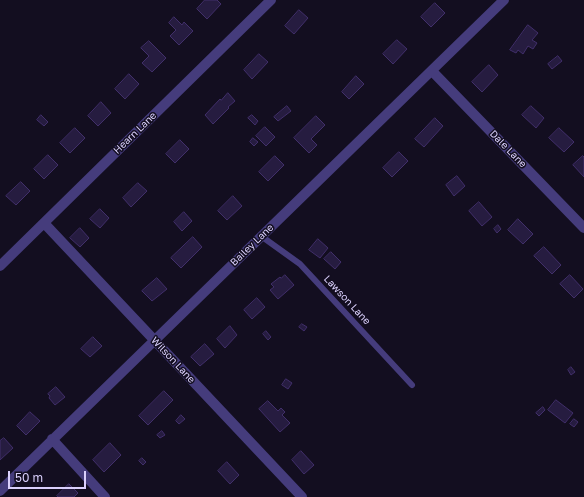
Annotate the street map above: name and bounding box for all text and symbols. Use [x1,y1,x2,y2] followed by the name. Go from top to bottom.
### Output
[111,110,159,156] street label: Hearn Lane
[487,128,529,170] street label: Dale Lane
[228,222,276,268] street label: Bailey Lane
[321,273,373,327] street label: Lawson Lane
[149,334,197,386] street label: Wilson Lane
[10,463,88,489] scale bar
[15,470,43,485] text: 50 m

